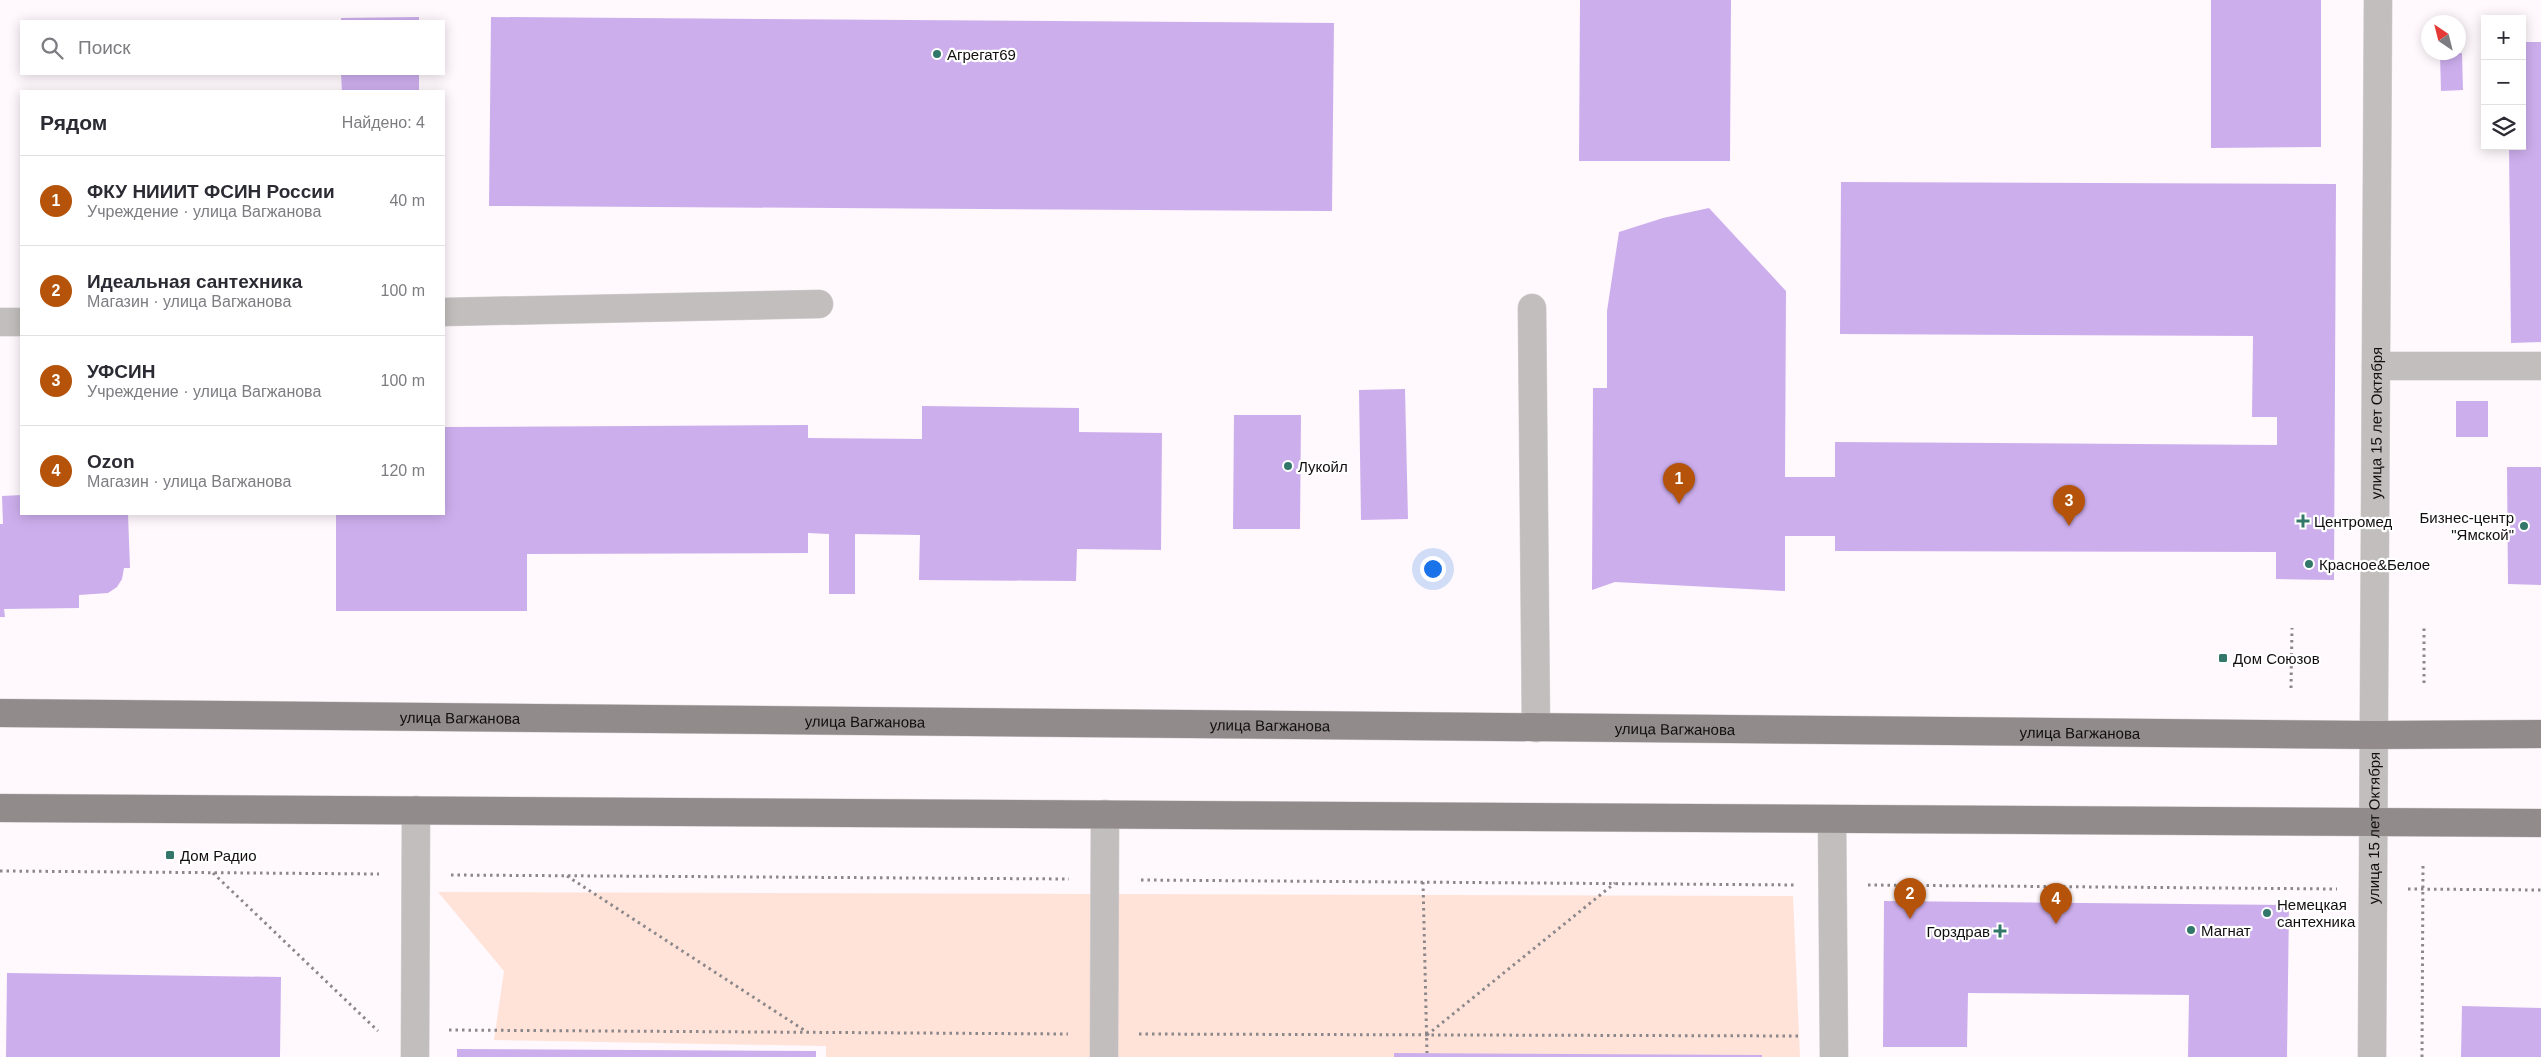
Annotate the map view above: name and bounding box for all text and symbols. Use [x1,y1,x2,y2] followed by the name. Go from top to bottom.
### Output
[2421,15,2466,60] north arrow
[2481,15,2526,150] map controls
[2481,15,2526,60] button: +
[20,20,445,75] search box
[38,34,66,62] icon: search
[78,37,131,58] text: Поиск
[947,46,1016,63] place label: Агрегат69
[931,48,943,60] marker: Агрегат69
[2481,60,2526,105] button: −
[2481,105,2526,150] button: layers
[40,111,107,134] text: Рядом
[342,114,425,131] text: Найдено: 4
[87,181,335,202] text: ФКУ НИИИТ ФСИН России
[52,192,60,209] text: 1
[389,192,425,209] text: 40 m
[87,203,321,220] text: Учреждение · улица Вагжанова
[87,271,302,292] text: Идеальная сантехника
[52,282,60,299] text: 2
[381,282,425,299] text: 100 m
[87,293,291,310] text: Магазин · улица Вагжанова
[2367,347,2385,499] street label: улица 15 лет Октября
[87,361,155,382] text: УФСИН
[52,372,60,389] text: 3
[381,372,425,389] text: 100 m
[87,383,321,400] text: Учреждение · улица Вагжанова
[87,451,135,472] text: Ozon
[1298,458,1348,475] place label: Лукойл
[1282,460,1294,472] marker: Лукойл
[52,462,60,479] text: 4
[381,462,425,479] text: 120 m
[1663,463,1695,504] pin: 1
[87,473,291,490] text: Магазин · улица Вагжанова
[2053,485,2085,526] pin: 3
[2420,509,2514,543] place label: Бизнес-центр "Ямской"
[2314,513,2393,530] place label: Центромед
[2296,514,2310,528] marker: Центромед
[2518,520,2530,532] marker: Бизнес-центр "Ямской"
[1420,556,1446,582] your location
[2319,556,2430,573] place label: Красное&Белое
[2303,558,2315,570] marker: Красное&Белое
[2233,650,2320,667] place label: Дом Союзов
[2217,652,2229,664] marker: Дом Союзов
[400,708,521,726] street label: улица Вагжанова
[805,712,926,730] street label: улица Вагжанова
[1210,716,1331,734] street label: улица Вагжанова
[1615,719,1736,738] street label: улица Вагжанова
[2020,723,2141,741] street label: улица Вагжанова
[2364,752,2382,904] street label: улица 15 лет Октября
[180,847,256,864] place label: Дом Радио
[164,849,176,861] marker: Дом Радио
[1894,878,1926,919] pin: 2
[2040,883,2072,924] pin: 4
[2277,896,2356,930] place label: Немецкая сантехника
[2261,907,2273,919] marker: Немецкая сантехника
[2201,922,2251,939] place label: Магнат
[1926,923,1990,940] place label: Горздрав
[2185,924,2197,936] marker: Магнат
[1994,925,2006,937] marker: Горздрав

